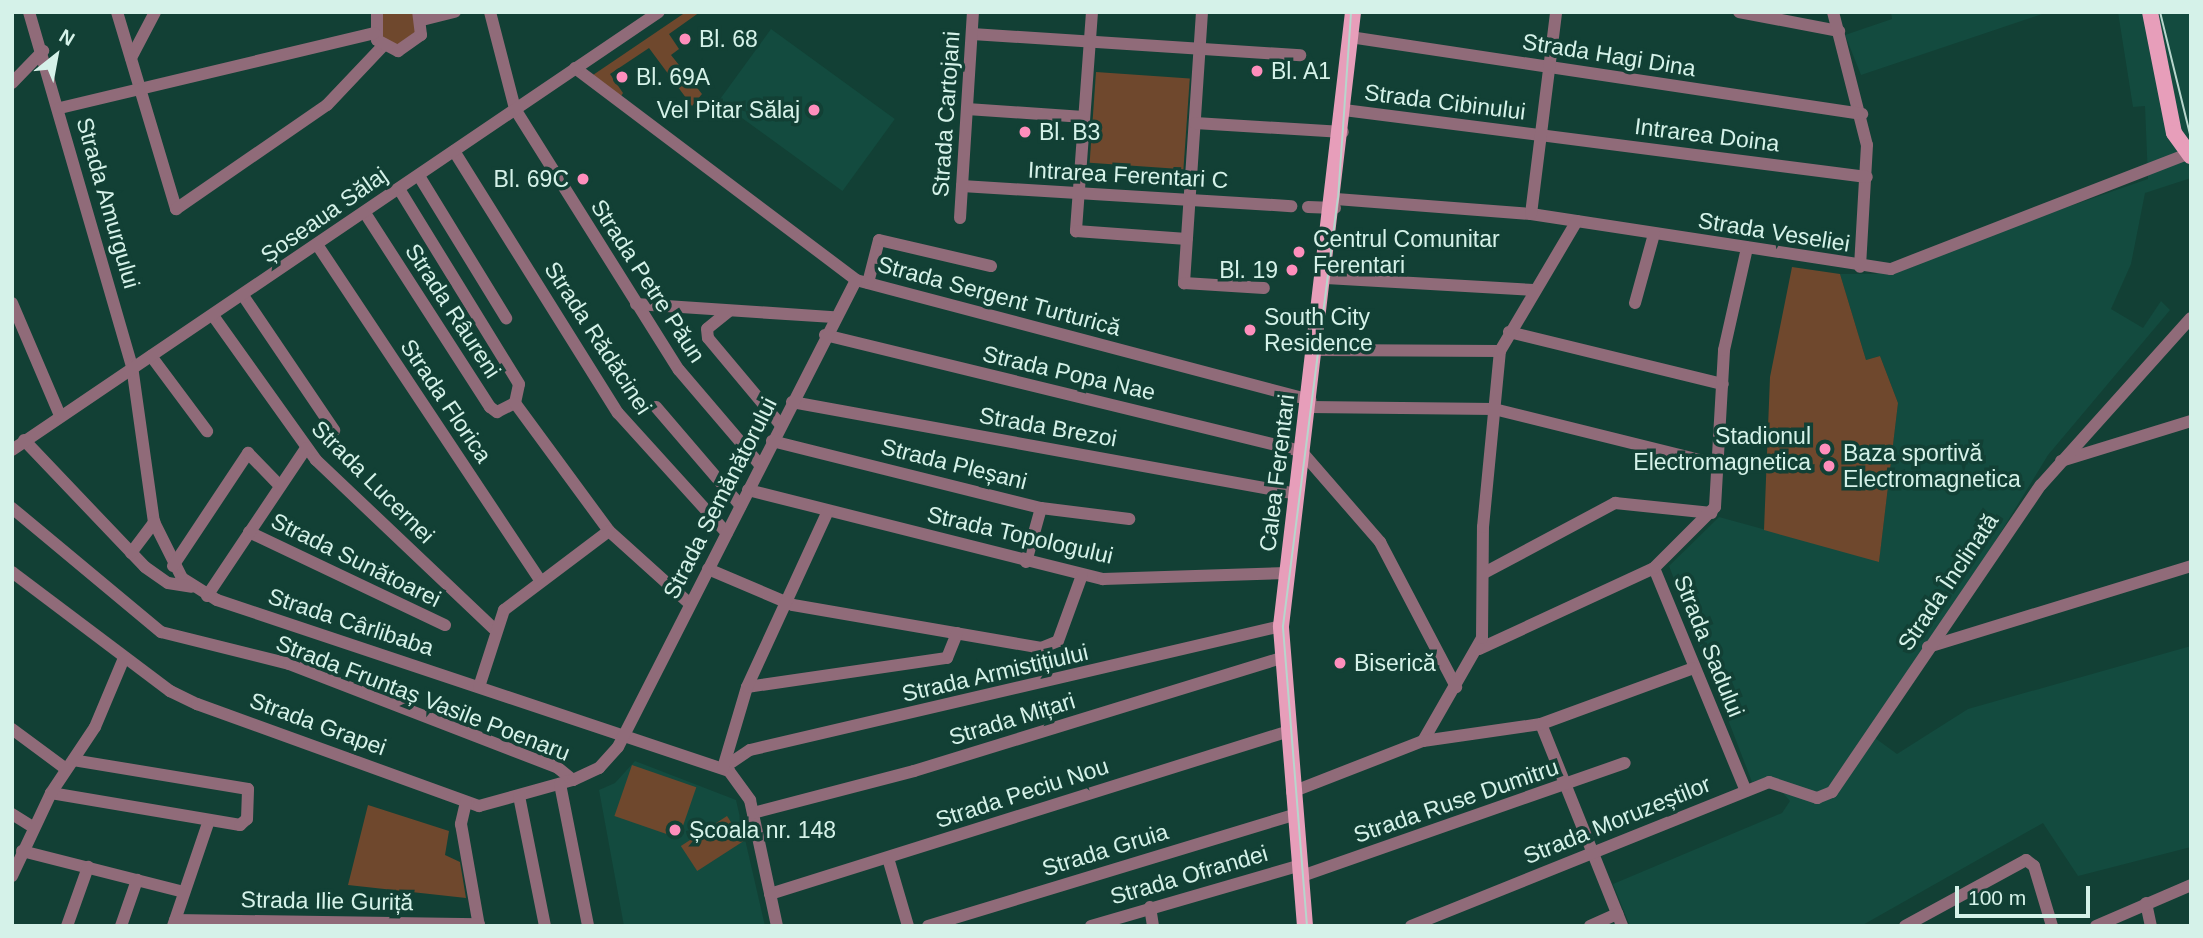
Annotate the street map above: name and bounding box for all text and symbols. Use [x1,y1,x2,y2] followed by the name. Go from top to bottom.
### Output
[21,21,91,91] north arrow
[56,25,78,50] text: N
[699,25,758,53] place label: Bl. 68
[1520,28,1698,82] street label: Strada Hagi Dina
[926,30,966,198] street label: Strada Cartojani
[677,31,693,47] marker: Bl. 68
[1271,57,1332,85] place label: Bl. A1
[636,63,710,91] place label: Bl. 69A
[1249,63,1265,79] marker: Bl. A1
[614,69,630,85] marker: Bl. 69A
[1363,78,1527,126] street label: Strada Cibinului
[657,96,800,124] place label: Vel Pitar Sălaj
[806,102,822,118] marker: Vel Pitar Sălaj
[1633,112,1781,158] street label: Intrarea Doina
[70,114,146,292] street label: Strada Amurgului
[1039,118,1100,146] place label: Bl. B3
[1017,124,1033,140] marker: Bl. B3
[1027,156,1229,194] street label: Intrarea Ferentari C
[255,161,393,269] street label: Șoseaua Sălaj
[494,165,569,193] place label: Bl. 69C
[575,171,591,187] marker: Bl. 69C
[585,194,711,368] street label: Strada Petre Păun
[1696,206,1852,258] street label: Strada Veseliei
[1313,225,1500,279] place label: Centrul Comunitar Ferentari
[399,239,507,383] street label: Strada Râureni
[1291,244,1307,260] marker: Centrul Comunitar Ferentari
[874,250,1124,342] street label: Strada Sergent Turturică
[538,256,658,420] street label: Strada Rădăcinei
[1219,256,1278,284] place label: Bl. 19
[1284,262,1300,278] marker: Bl. 19
[1264,303,1373,357] place label: South City Residence
[1242,322,1258,338] marker: South City Residence
[395,334,497,468] street label: Strada Florica
[980,340,1158,406] street label: Strada Popa Nae
[657,393,783,603] street label: Strada Semănătorului
[1254,393,1300,553] street label: Calea Ferentari
[977,401,1119,453] street label: Strada Brezoi
[306,415,440,549] street label: Strada Lucernei
[1633,422,1811,476] place label: Stadionul Electromagnetica
[878,433,1030,495] street label: Strada Pleșani
[1843,439,2021,493] place label: Baza sportivă Electromagnetica
[1817,441,1833,457] marker: Stadionul Electromagnetica
[1821,458,1837,474] marker: Baza sportivă Electromagnetica
[924,500,1116,570] street label: Strada Topologului
[267,507,445,613] street label: Strada Sunătoarei
[1892,508,2004,656] street label: Strada Înclinată
[1668,571,1750,721] street label: Strada Sadului
[265,582,437,662] street label: Strada Cârlibaba
[272,629,574,767] street label: Strada Fruntaș Vasile Poenaru
[898,638,1092,708] street label: Strada Armistițiului
[1354,649,1436,677] place label: Biserică
[1332,655,1348,671] marker: Biserică
[246,687,390,761] street label: Strada Grapei
[946,687,1078,751] street label: Strada Mițari
[932,752,1112,834] street label: Strada Peciu Nou
[1350,753,1562,849] street label: Strada Ruse Dumitru
[1519,770,1715,870] street label: Strada Moruzeștilor
[689,816,836,844] place label: Școala nr. 148
[1039,818,1171,882] street label: Strada Gruia
[667,822,683,838] marker: Școala nr. 148
[1107,839,1271,911] street label: Strada Ofrandei
[1958,872,2093,916] scale bar
[240,886,414,916] street label: Strada Ilie Guriță
[1968,886,2026,909] text: 100 m

